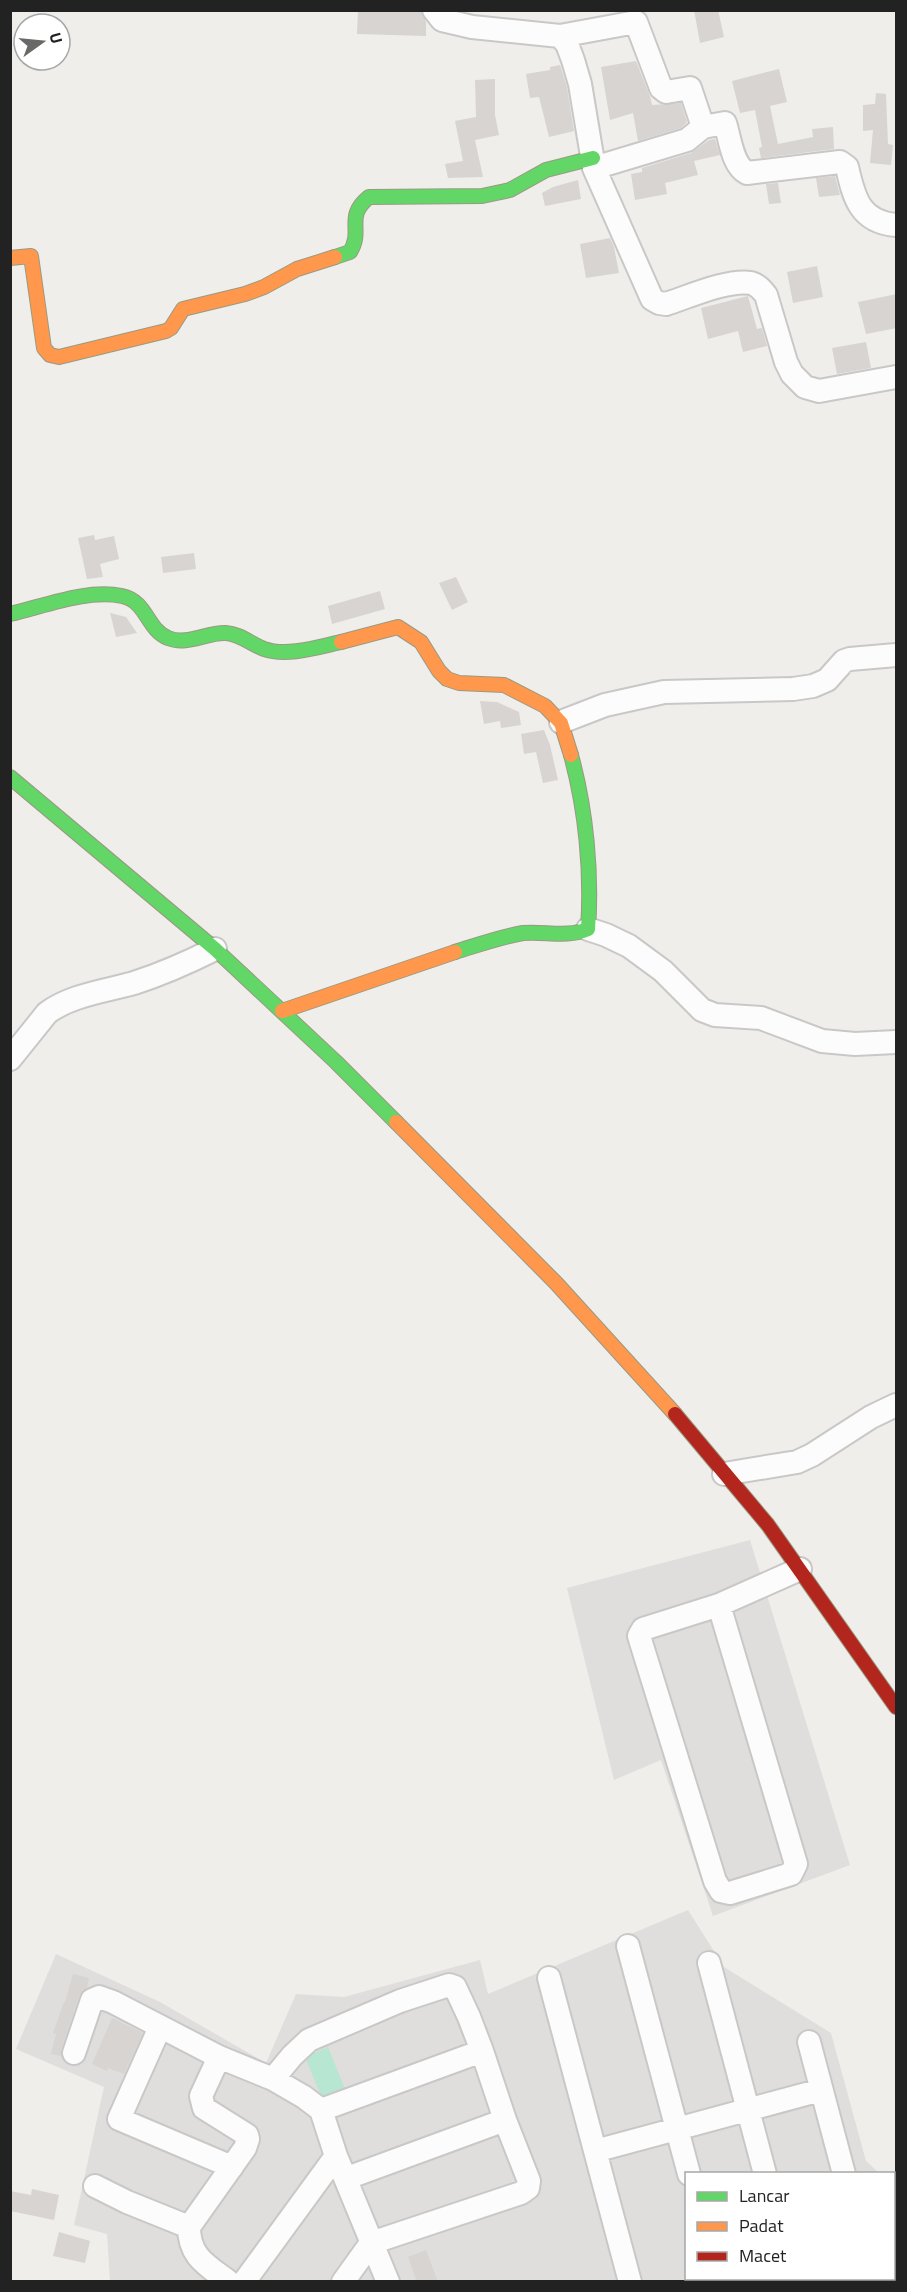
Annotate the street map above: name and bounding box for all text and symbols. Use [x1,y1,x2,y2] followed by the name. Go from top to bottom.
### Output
[12,12,72,72] north arrow
[44,30,69,46] text: U
[685,2172,895,2280] legend
[739,2182,789,2209] text: Lancar
[739,2212,784,2239] text: Padat
[739,2242,787,2269] text: Macet

